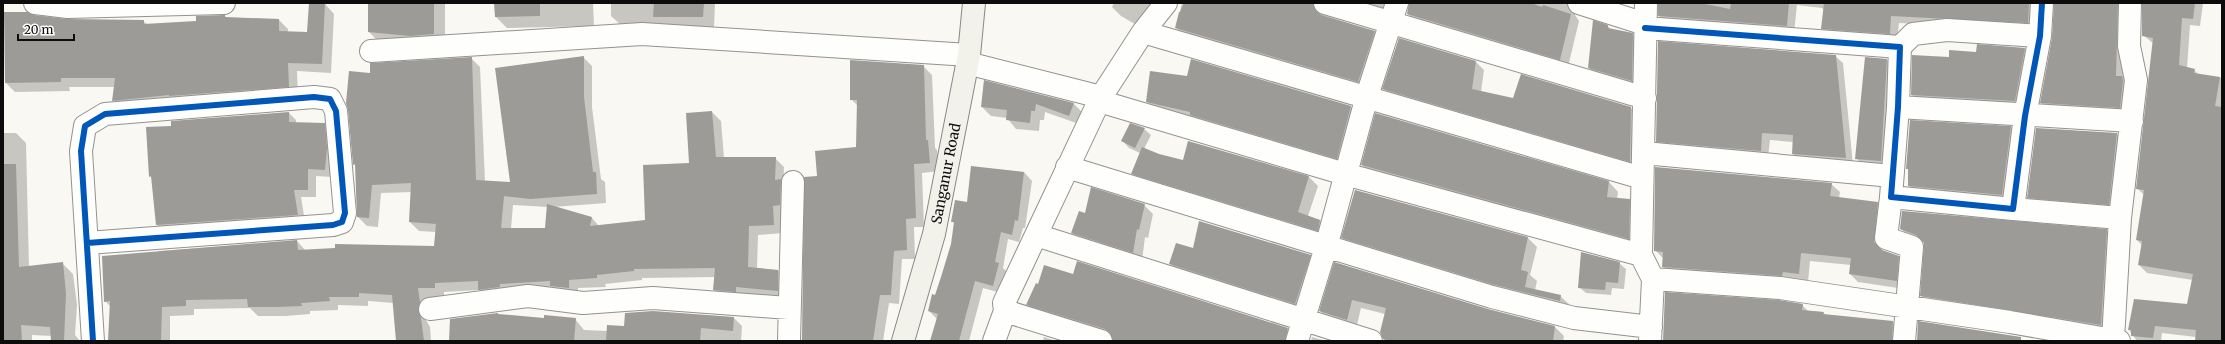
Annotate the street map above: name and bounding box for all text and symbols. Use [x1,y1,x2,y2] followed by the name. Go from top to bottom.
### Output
[18,16,74,42] scale bar
[24,22,53,37] text: 20 m
[927,121,965,226] street label: Sanganur Road

